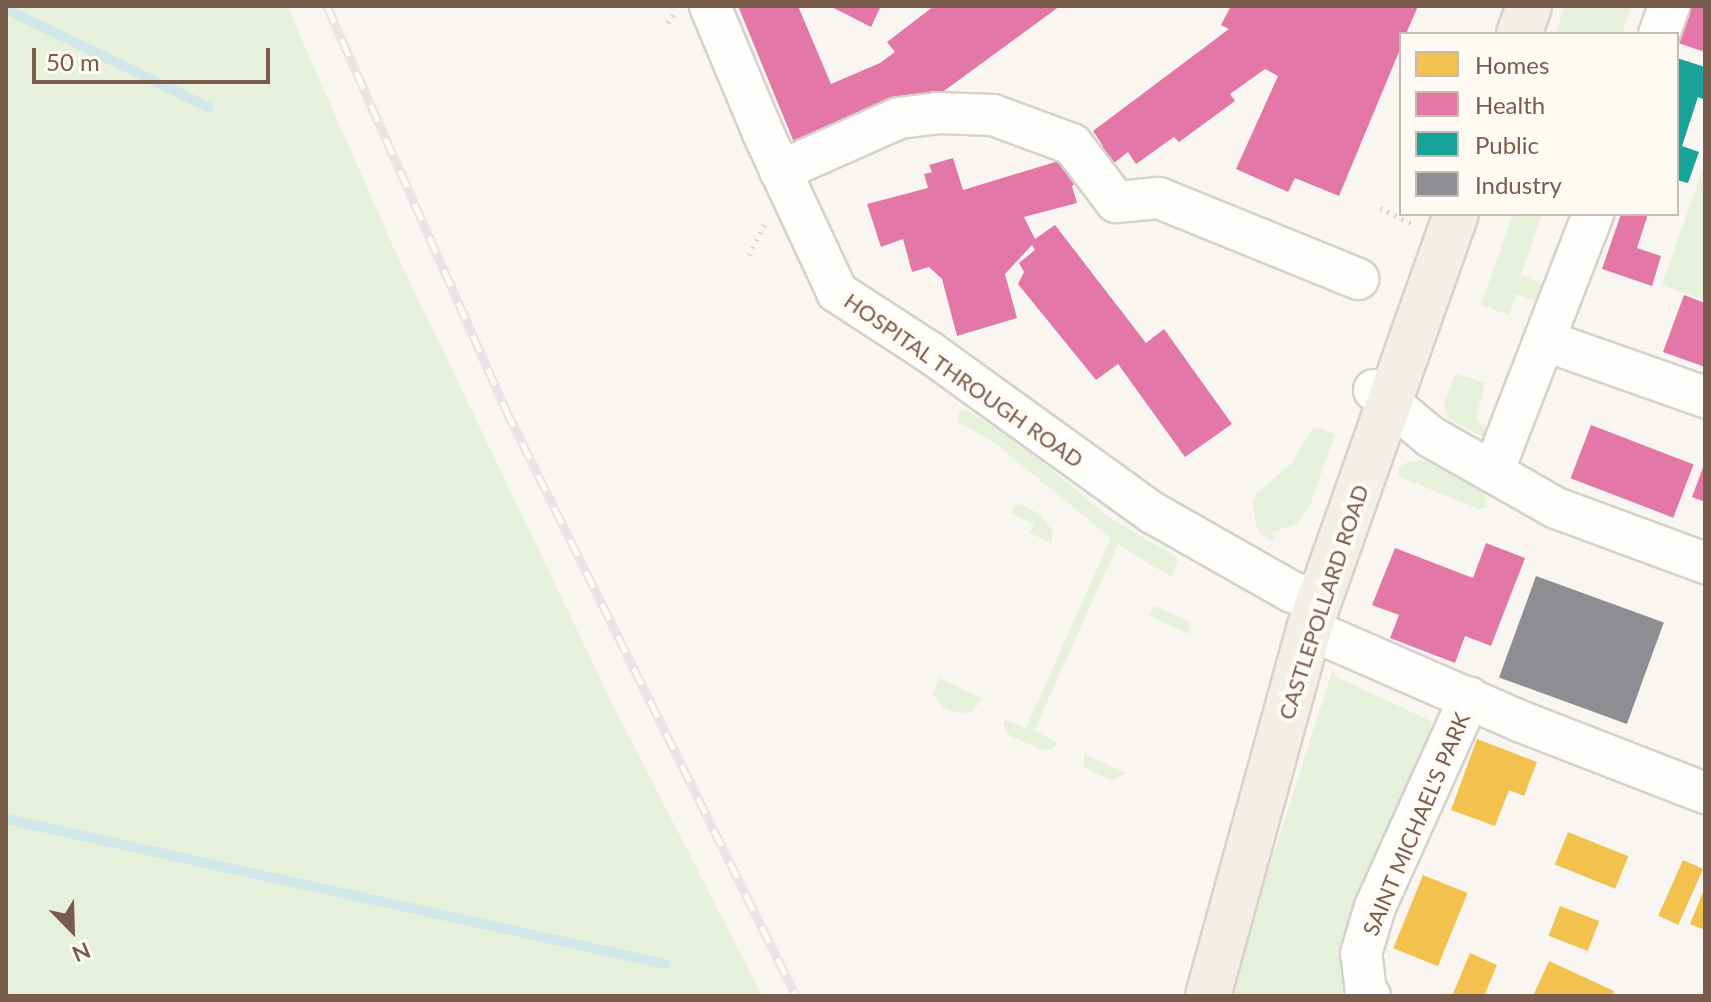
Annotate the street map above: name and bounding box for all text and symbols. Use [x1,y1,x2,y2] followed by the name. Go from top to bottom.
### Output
[36,32,274,82] scale bar
[1399,32,1679,216] legend
[46,47,100,76] text: 50 m
[1475,50,1549,79] text: Homes
[1475,90,1545,119] text: Health
[1475,130,1539,159] text: Public
[1475,170,1562,199] text: Industry
[839,287,1089,473] street label: HOSPITAL THROUGH ROAD
[1273,481,1373,723] street label: CASTLEPOLLARD ROAD
[1357,708,1475,940] street label: SAINT MICHAEL'S PARK
[32,890,112,970] north arrow
[69,937,95,968] text: N

